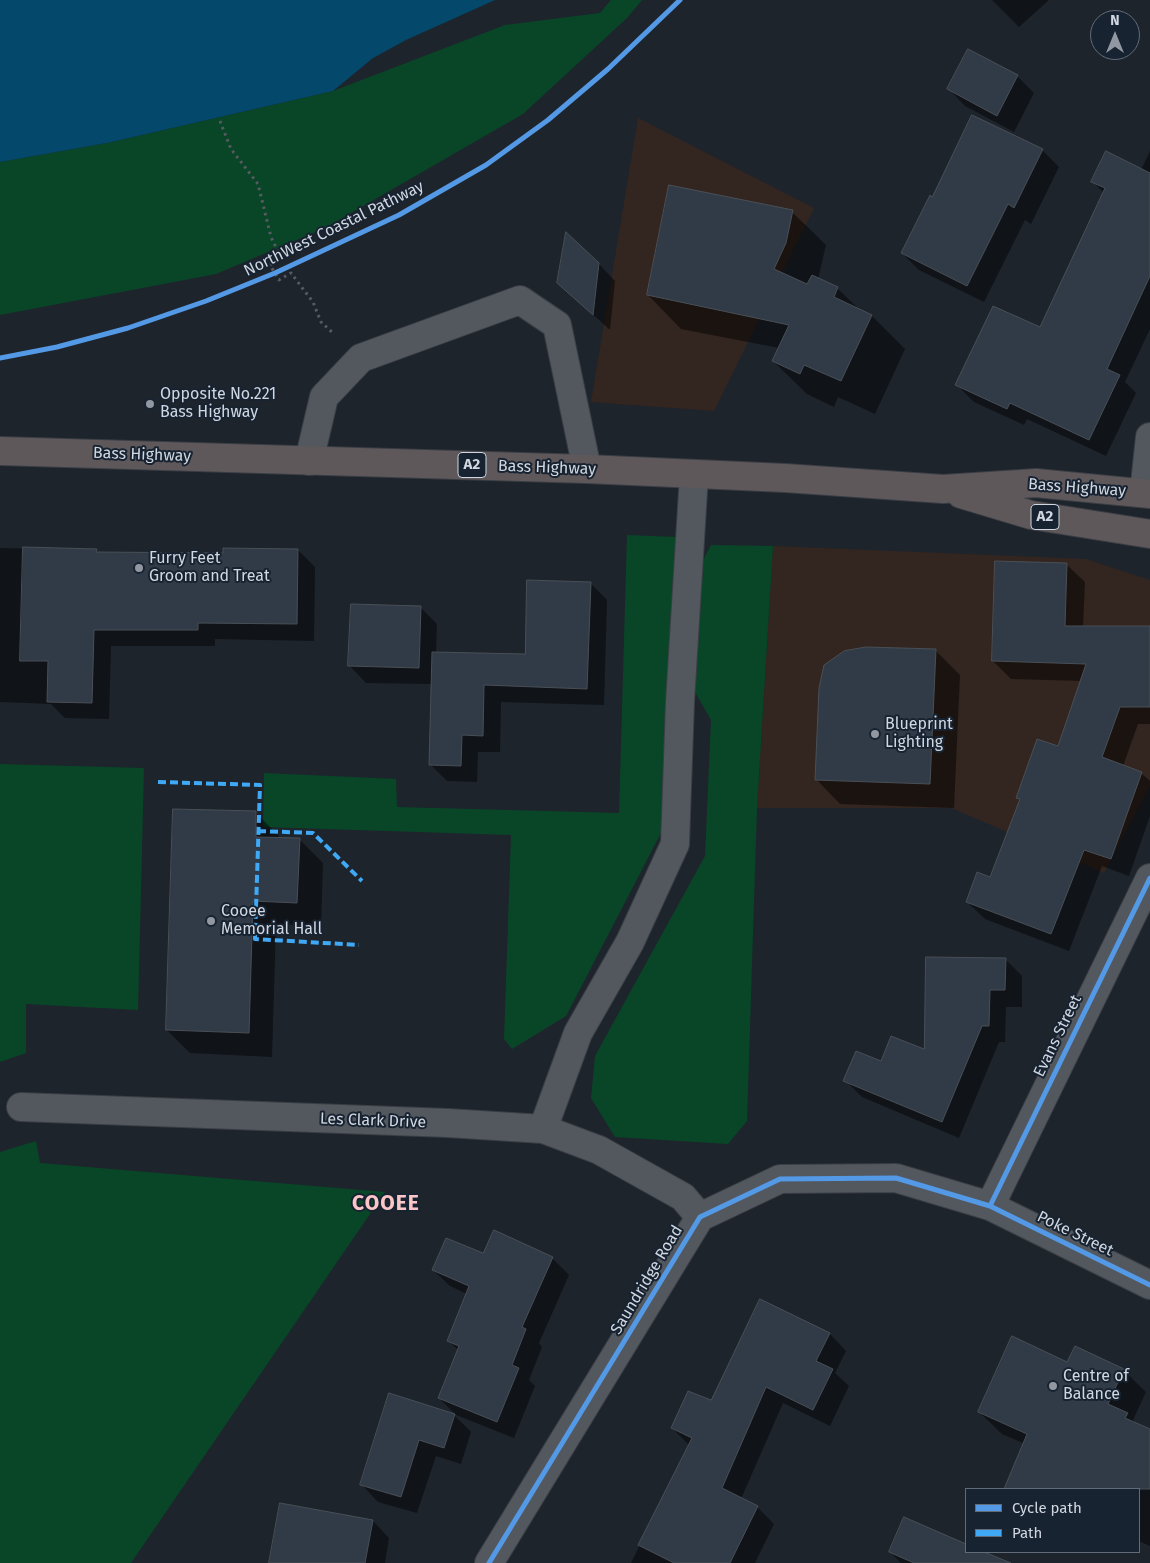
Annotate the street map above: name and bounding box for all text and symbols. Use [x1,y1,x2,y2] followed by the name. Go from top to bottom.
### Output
[1090,10,1140,60] north arrow
[1110,12,1120,29] text: N
[241,177,427,281] street label: NorthWest Coastal Pathway
[160,385,276,423] place label: Opposite No.221 Bass Highway
[144,398,156,410] marker: Opposite No.221 Bass Highway
[93,444,191,466] street label: Bass Highway
[458,452,486,478] road number: A2
[498,457,596,479] street label: Bass Highway
[1027,475,1127,501] street label: Bass Highway
[1031,504,1059,530] road number: A2
[149,549,270,587] place label: Furry Feet Groom and Treat
[133,562,145,574] marker: Furry Feet Groom and Treat
[885,715,953,753] place label: Blueprint Lighting
[869,728,881,740] marker: Blueprint Lighting
[221,902,322,940] place label: Cooee Memorial Hall
[205,915,217,927] marker: Cooee Memorial Hall
[1030,992,1086,1080] street label: Evans Street
[320,1110,426,1132] street label: Les Clark Drive
[351,1191,421,1217] district label: COOEE
[1034,1207,1116,1261] street label: Poke Street
[607,1222,687,1338] street label: Saundridge Road
[1063,1367,1129,1405] place label: Centre of Balance
[1047,1380,1059,1392] marker: Centre of Balance
[965,1488,1140,1553] legend
[1012,1499,1082,1517] text: Cycle path
[1012,1524,1042,1542] text: Path

